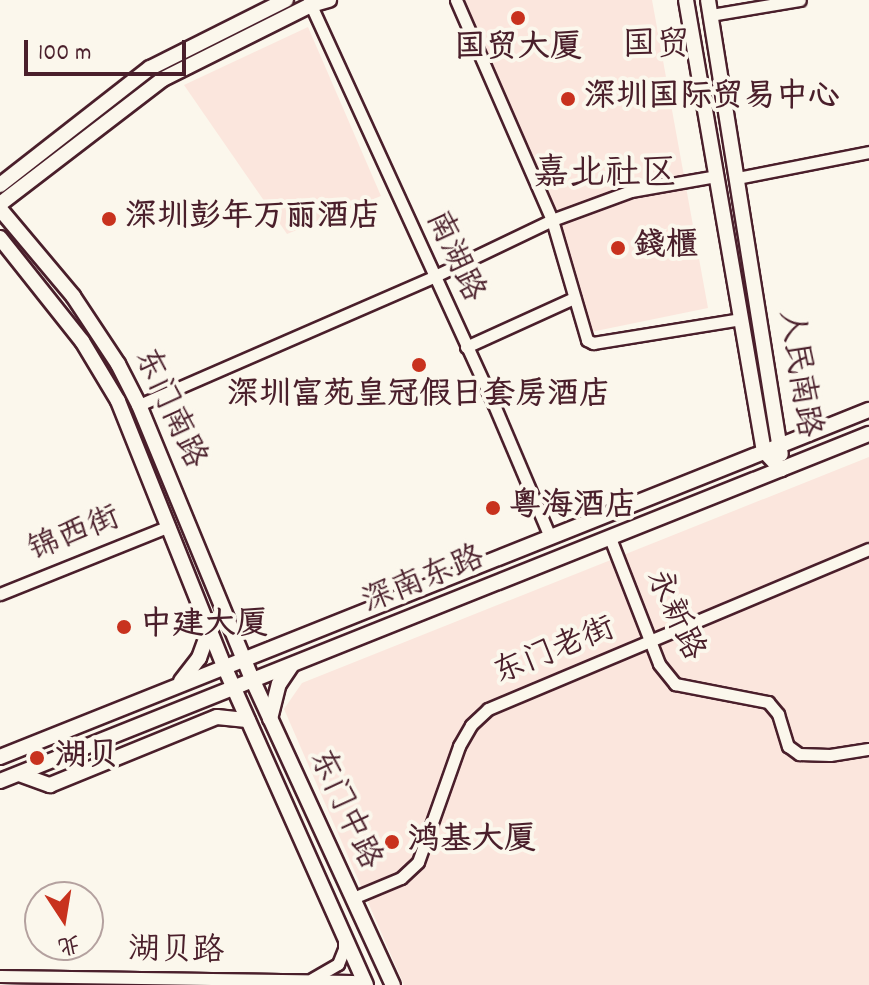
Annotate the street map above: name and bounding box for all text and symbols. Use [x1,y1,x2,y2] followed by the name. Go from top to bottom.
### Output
[509,9,527,27] marker: 国贸大厦
[28,24,190,74] scale bar
[622,28,690,68] district label: 国贸
[454,31,582,69] place label: 国贸大厦
[38,37,91,71] text: 100 m
[584,80,840,118] place label: 深圳国际贸易中心
[559,90,577,108] marker: 深圳国际贸易中心
[533,155,677,199] district label: 嘉北社区
[125,200,381,238] place label: 深圳彭年万丽酒店
[415,205,491,309] street label: 南湖路
[100,210,118,228] marker: 深圳彭年万丽酒店
[634,229,698,267] place label: 錢櫃
[609,239,627,257] marker: 錢櫃
[768,308,826,440] street label: 人民南路
[124,343,212,475] street label: 东门南路
[410,356,428,374] marker: 深圳富苑皇冠假日套房酒店
[227,378,611,416] place label: 深圳富苑皇冠假日套房酒店
[509,489,637,527] place label: 粤海酒店
[484,499,502,517] marker: 粤海酒店
[23,500,127,572] street label: 锦西街
[357,540,491,624] street label: 深南东路
[635,564,711,668] street label: 永新路
[140,608,268,646] place label: 中建大厦
[488,611,622,695] street label: 东门老街
[115,618,133,636] marker: 中建大厦
[55,739,119,777] place label: 湖贝
[299,744,387,876] street label: 东门中路
[26,747,48,769] marker: 湖贝
[408,823,536,861] place label: 鸿基大厦
[383,833,401,851] marker: 鸿基大厦
[24,881,104,961] north arrow
[55,926,83,960] text: 北
[128,933,224,973] street label: 湖贝路

